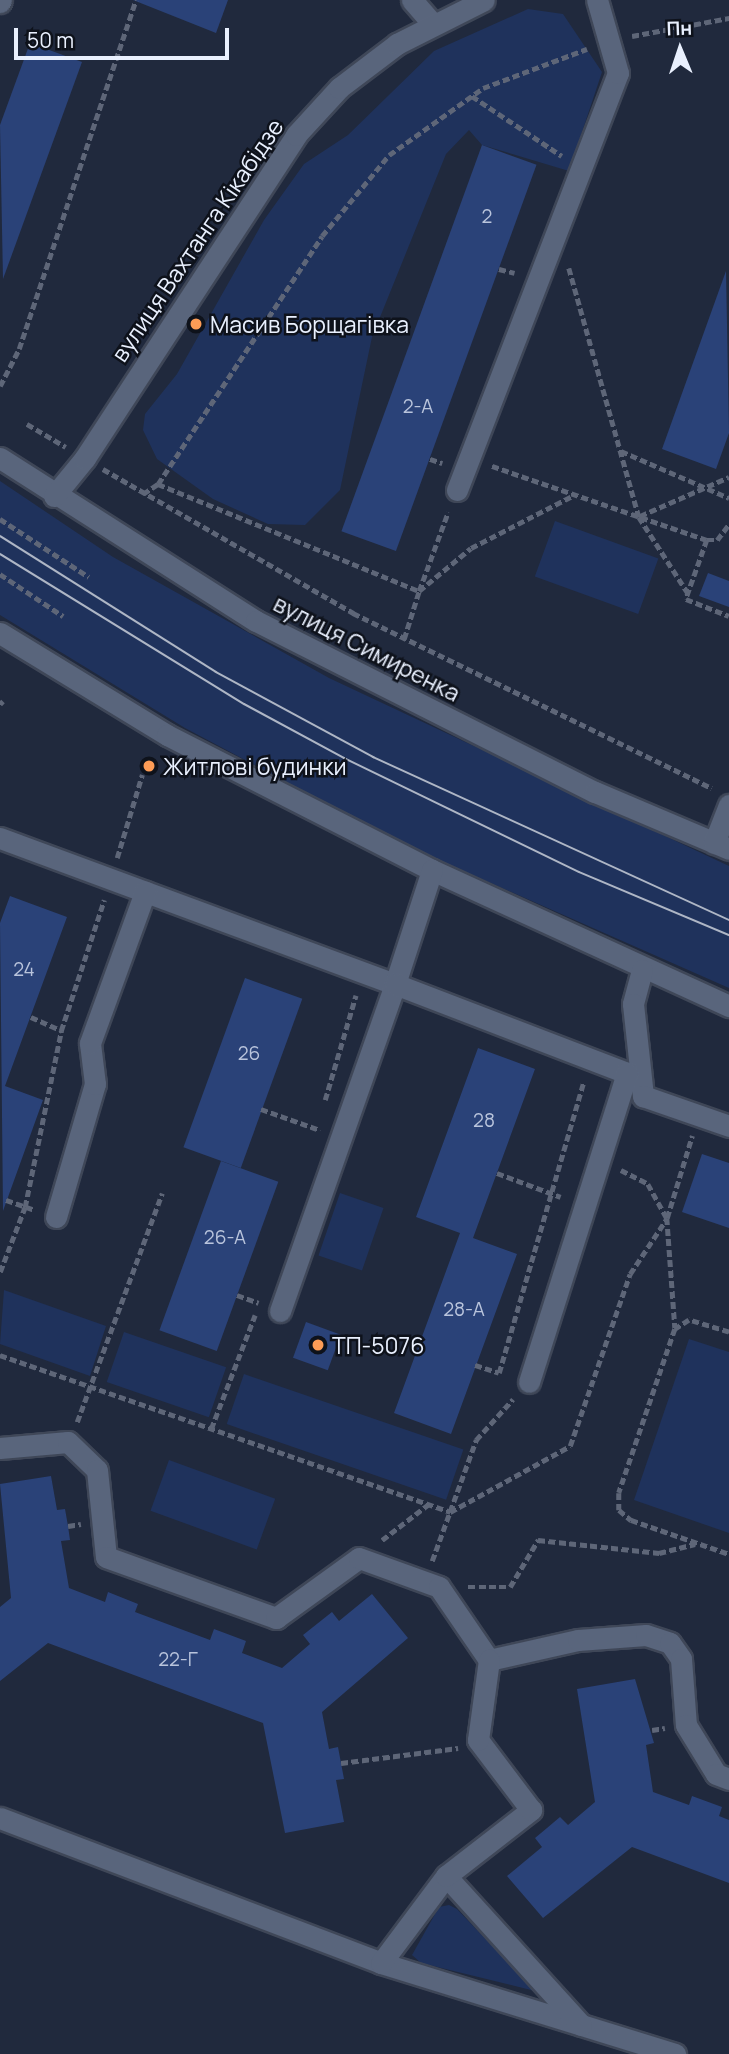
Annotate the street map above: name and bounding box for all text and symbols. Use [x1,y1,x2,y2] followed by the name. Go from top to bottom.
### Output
[18,14,233,58] scale bar
[645,14,715,84] north arrow
[666,15,692,41] text: Пн
[27,26,74,54] text: 50 m
[105,113,289,367] street label: вулиця Вахтанга Кікабідзе
[482,206,492,228] house number: 2
[210,310,409,338] place label: Масив Борщагівка
[188,316,204,332] marker: Масив Борщагівка
[403,396,433,418] house number: 2-А
[269,589,465,707] street label: вулиця Симиренка
[163,752,347,780] place label: Житлові будинки
[141,758,157,774] marker: Житлові будинки
[13,959,35,981] house number: 24
[238,1043,260,1065] house number: 26
[473,1110,495,1132] house number: 28
[204,1227,246,1249] house number: 26-А
[443,1299,485,1321] house number: 28-А
[332,1331,424,1359] place label: ТП-5076
[310,1337,326,1353] marker: ТП-5076
[158,1649,198,1671] house number: 22-Г

